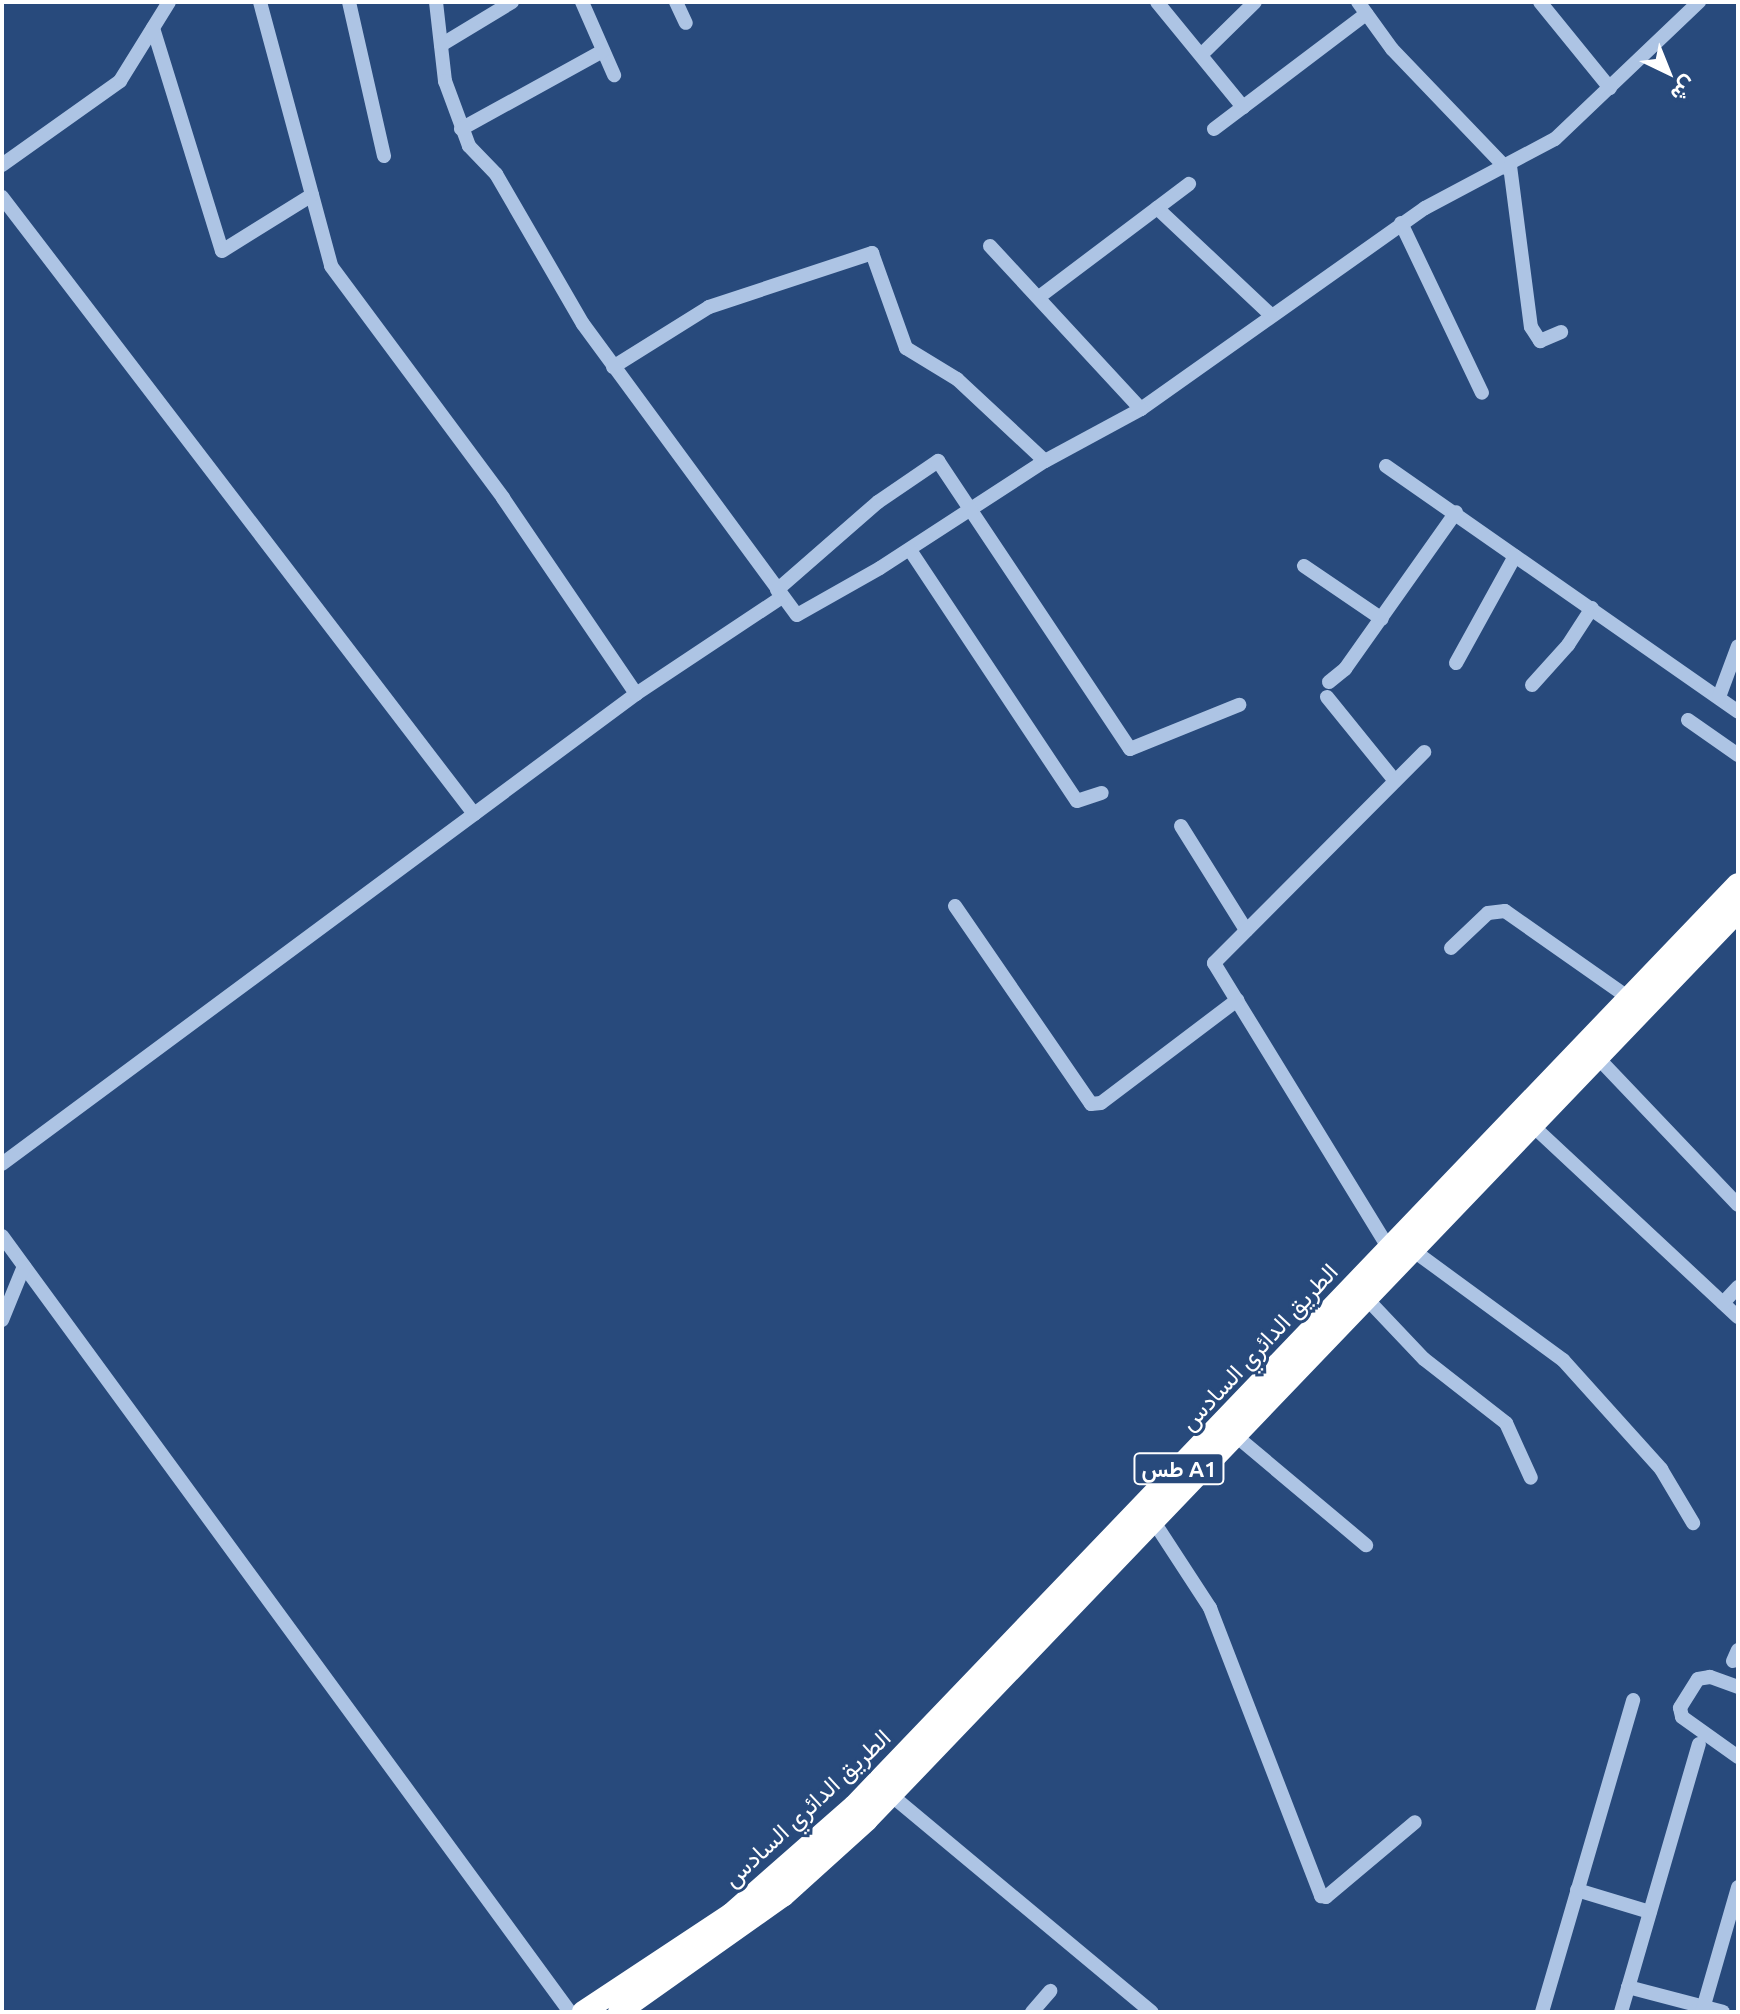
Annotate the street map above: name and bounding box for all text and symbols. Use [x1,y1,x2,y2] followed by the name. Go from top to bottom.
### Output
[1628,32,1708,112] north arrow
[1667,72,1703,108] text: ش
[1174,1257,1344,1437] street label: الطريق الدائري السادس
[1133,1451,1225,1487] road number: طس A1
[717,1723,897,1893] street label: الطريق الدائري السادس

